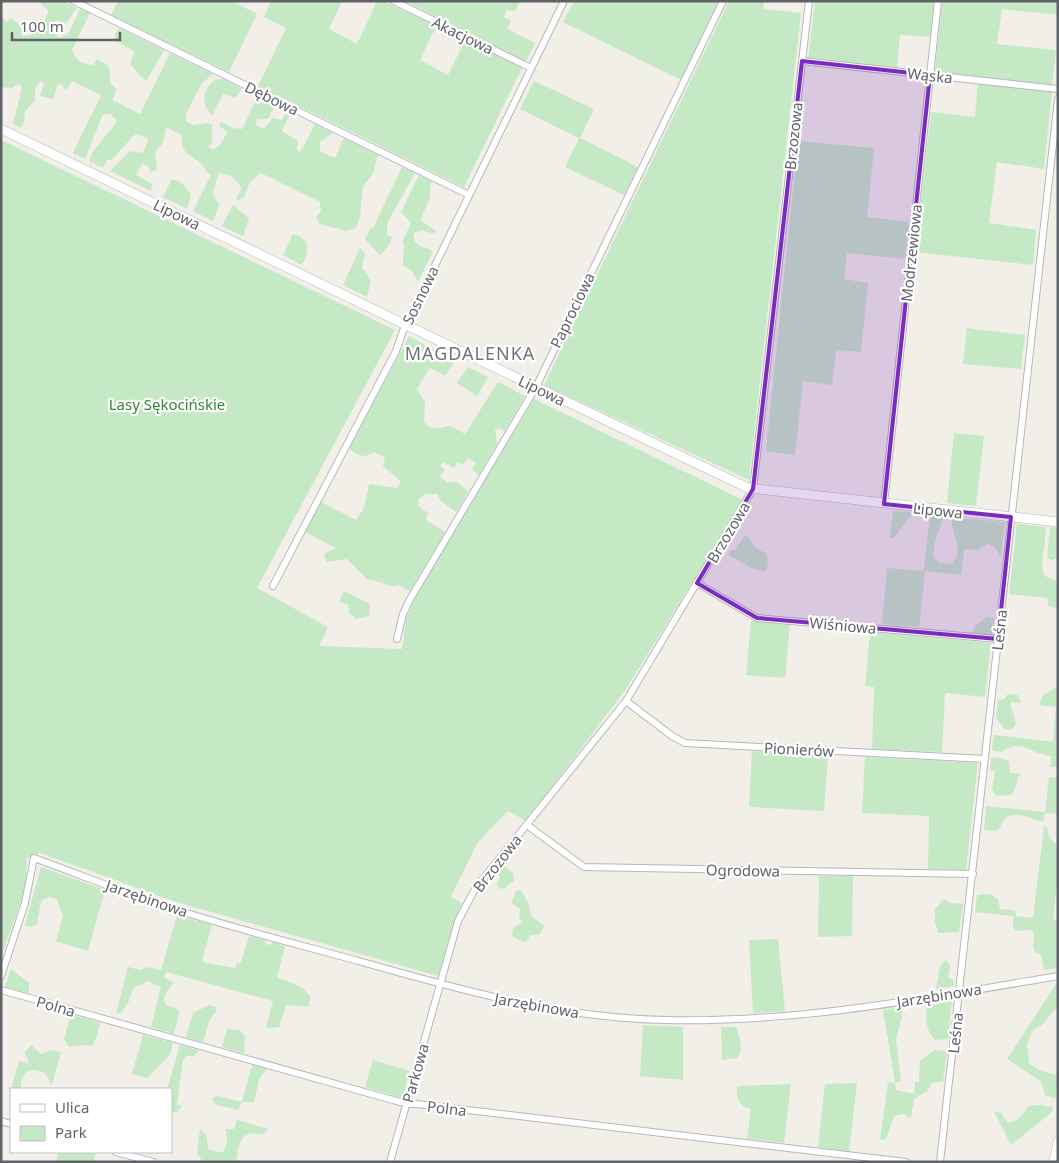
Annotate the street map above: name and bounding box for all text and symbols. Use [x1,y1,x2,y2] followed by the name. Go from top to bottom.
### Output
[12,10,120,42] scale bar
[429,12,497,58] street label: Akacjowa
[20,16,64,36] text: 100 m
[906,63,954,87] street label: Wąska
[242,76,302,120] street label: Dębowa
[780,101,806,171] street label: Brzozowa
[150,194,204,234] street label: Lipowa
[896,203,926,303] street label: Modrzewiowa
[397,262,443,328] street label: Sosnowa
[545,269,599,351] street label: Paprociowa
[405,341,535,365] district label: MAGDALENKA
[515,370,569,410] street label: Lipowa
[109,394,225,414] park label: Lasy Sękocińskie
[912,497,964,523] street label: Lipowa
[702,498,754,566] street label: Brzozowa
[987,608,1011,652] street label: Leśna
[809,612,877,638] street label: Wiśniowa
[763,737,835,761] street label: Pionierów
[468,830,526,896] street label: Brzozowa
[706,859,780,881] street label: Ogrodowa
[101,874,191,921] street label: Jarzębinowa
[893,978,983,1012] street label: Jarzębinowa
[491,987,581,1022] street label: Jarzębinowa
[34,991,78,1021] street label: Polna
[943,1011,967,1055] street label: Leśna
[397,1041,433,1105] street label: Parkowa
[10,1088,172,1153] legend
[426,1096,468,1120] street label: Polna
[55,1097,89,1117] text: Ulica
[55,1122,87,1142] text: Park

